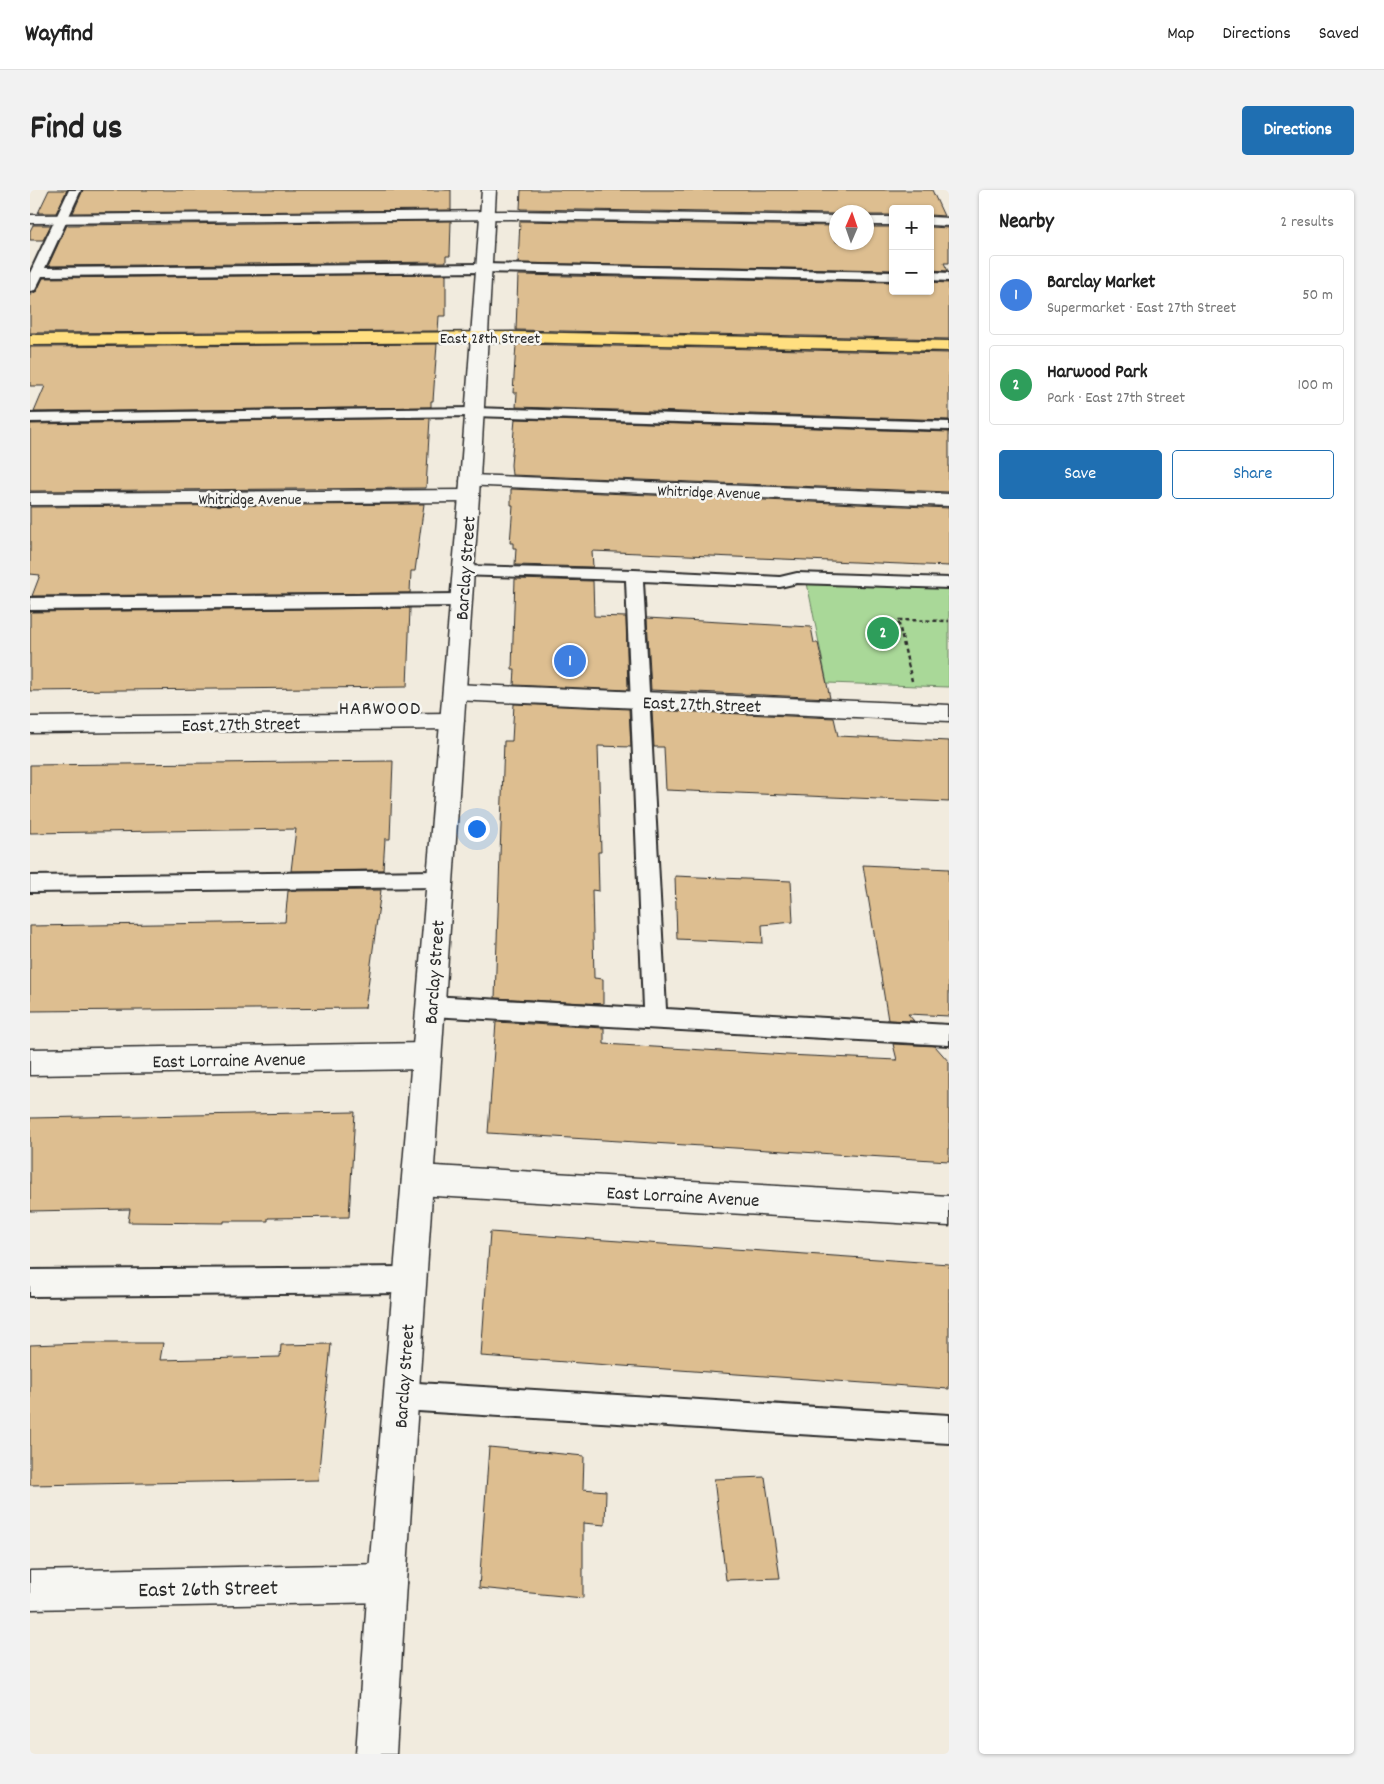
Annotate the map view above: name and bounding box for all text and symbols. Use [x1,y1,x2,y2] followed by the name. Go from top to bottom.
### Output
[25,18,93,52] text: Wayfind
[1167,22,1194,47] text: Map
[1222,22,1291,47] text: Directions
[1319,22,1359,47] text: Saved
[30,105,122,155] text: Find us
[1242,106,1354,155] button: Directions
[829,205,874,250] north arrow
[889,205,934,295] map controls
[889,205,934,250] button: +
[999,208,1054,238] text: Nearby
[1280,211,1334,234] text: 2 results
[889,250,934,295] button: −
[1047,270,1155,297] text: Barclay Market
[1014,284,1018,307] text: 1
[1302,284,1333,307] text: 50 m
[1047,297,1236,320] text: Supermarket · East 27th Street
[440,328,540,351] street label: East 28th Street
[1047,360,1147,387] text: Harwood Park
[1013,374,1020,397] text: 2
[1297,374,1333,397] text: 100 m
[1047,387,1185,410] text: Park · East 27th Street
[999,450,1162,499] button: Save
[1172,450,1334,499] button: Share
[657,480,761,507] street label: Whitridge Avenue
[198,489,302,512] street label: Whitridge Avenue
[450,515,485,621] street label: Barclay Street
[867,614,899,652] pin: 2
[554,642,586,680] pin: 1
[642,691,762,722] street label: East 27th Street
[339,696,421,724] district label: HARWOOD
[181,712,301,741] street label: East 27th Street
[464,816,490,842] your location
[419,919,454,1025] street label: Barclay Street
[152,1048,306,1077] street label: East Lorraine Avenue
[606,1181,760,1216] street label: East Lorraine Avenue
[389,1323,424,1429] street label: Barclay Street
[138,1574,278,1607] street label: East 26th Street

